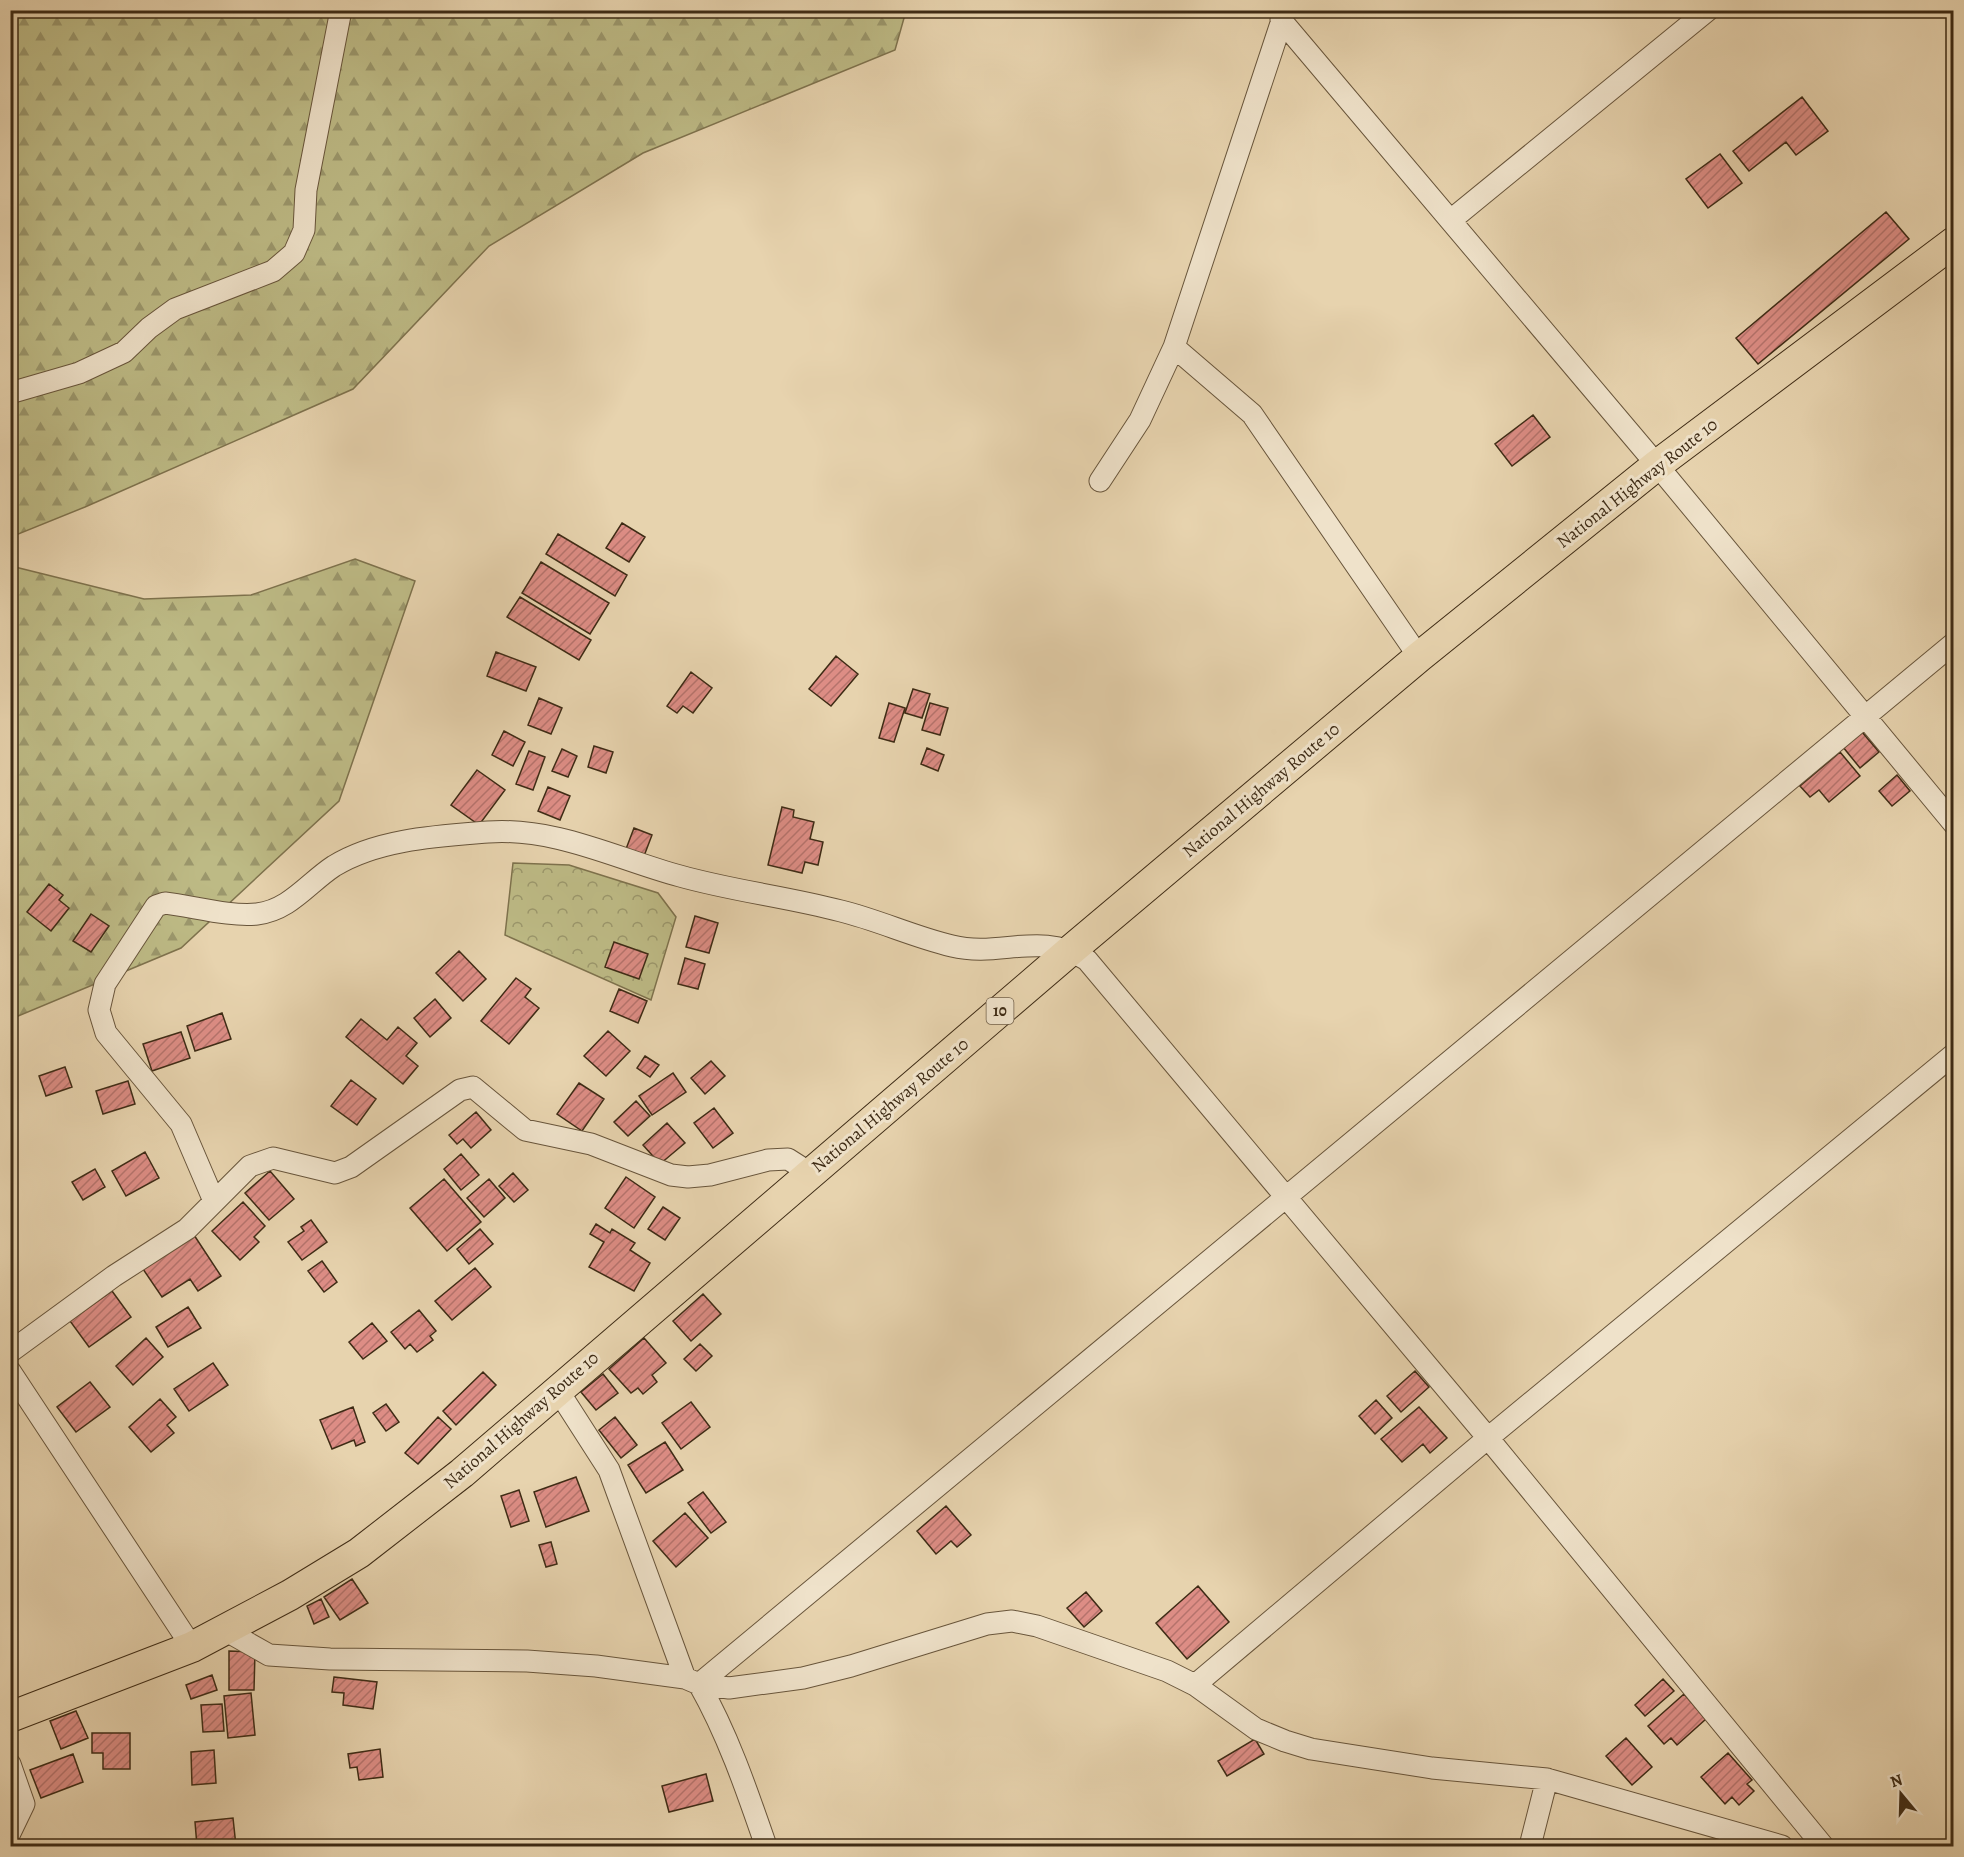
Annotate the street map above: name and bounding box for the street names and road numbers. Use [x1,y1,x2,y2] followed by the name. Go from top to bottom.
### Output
[1551,412,1723,554] street label: National Highway Route 10
[1177,717,1345,863] street label: National Highway Route 10
[986,998,1014,1024] road number: 10
[806,1032,974,1178] street label: National Highway Route 10
[438,1346,604,1494] street label: National Highway Route 10

